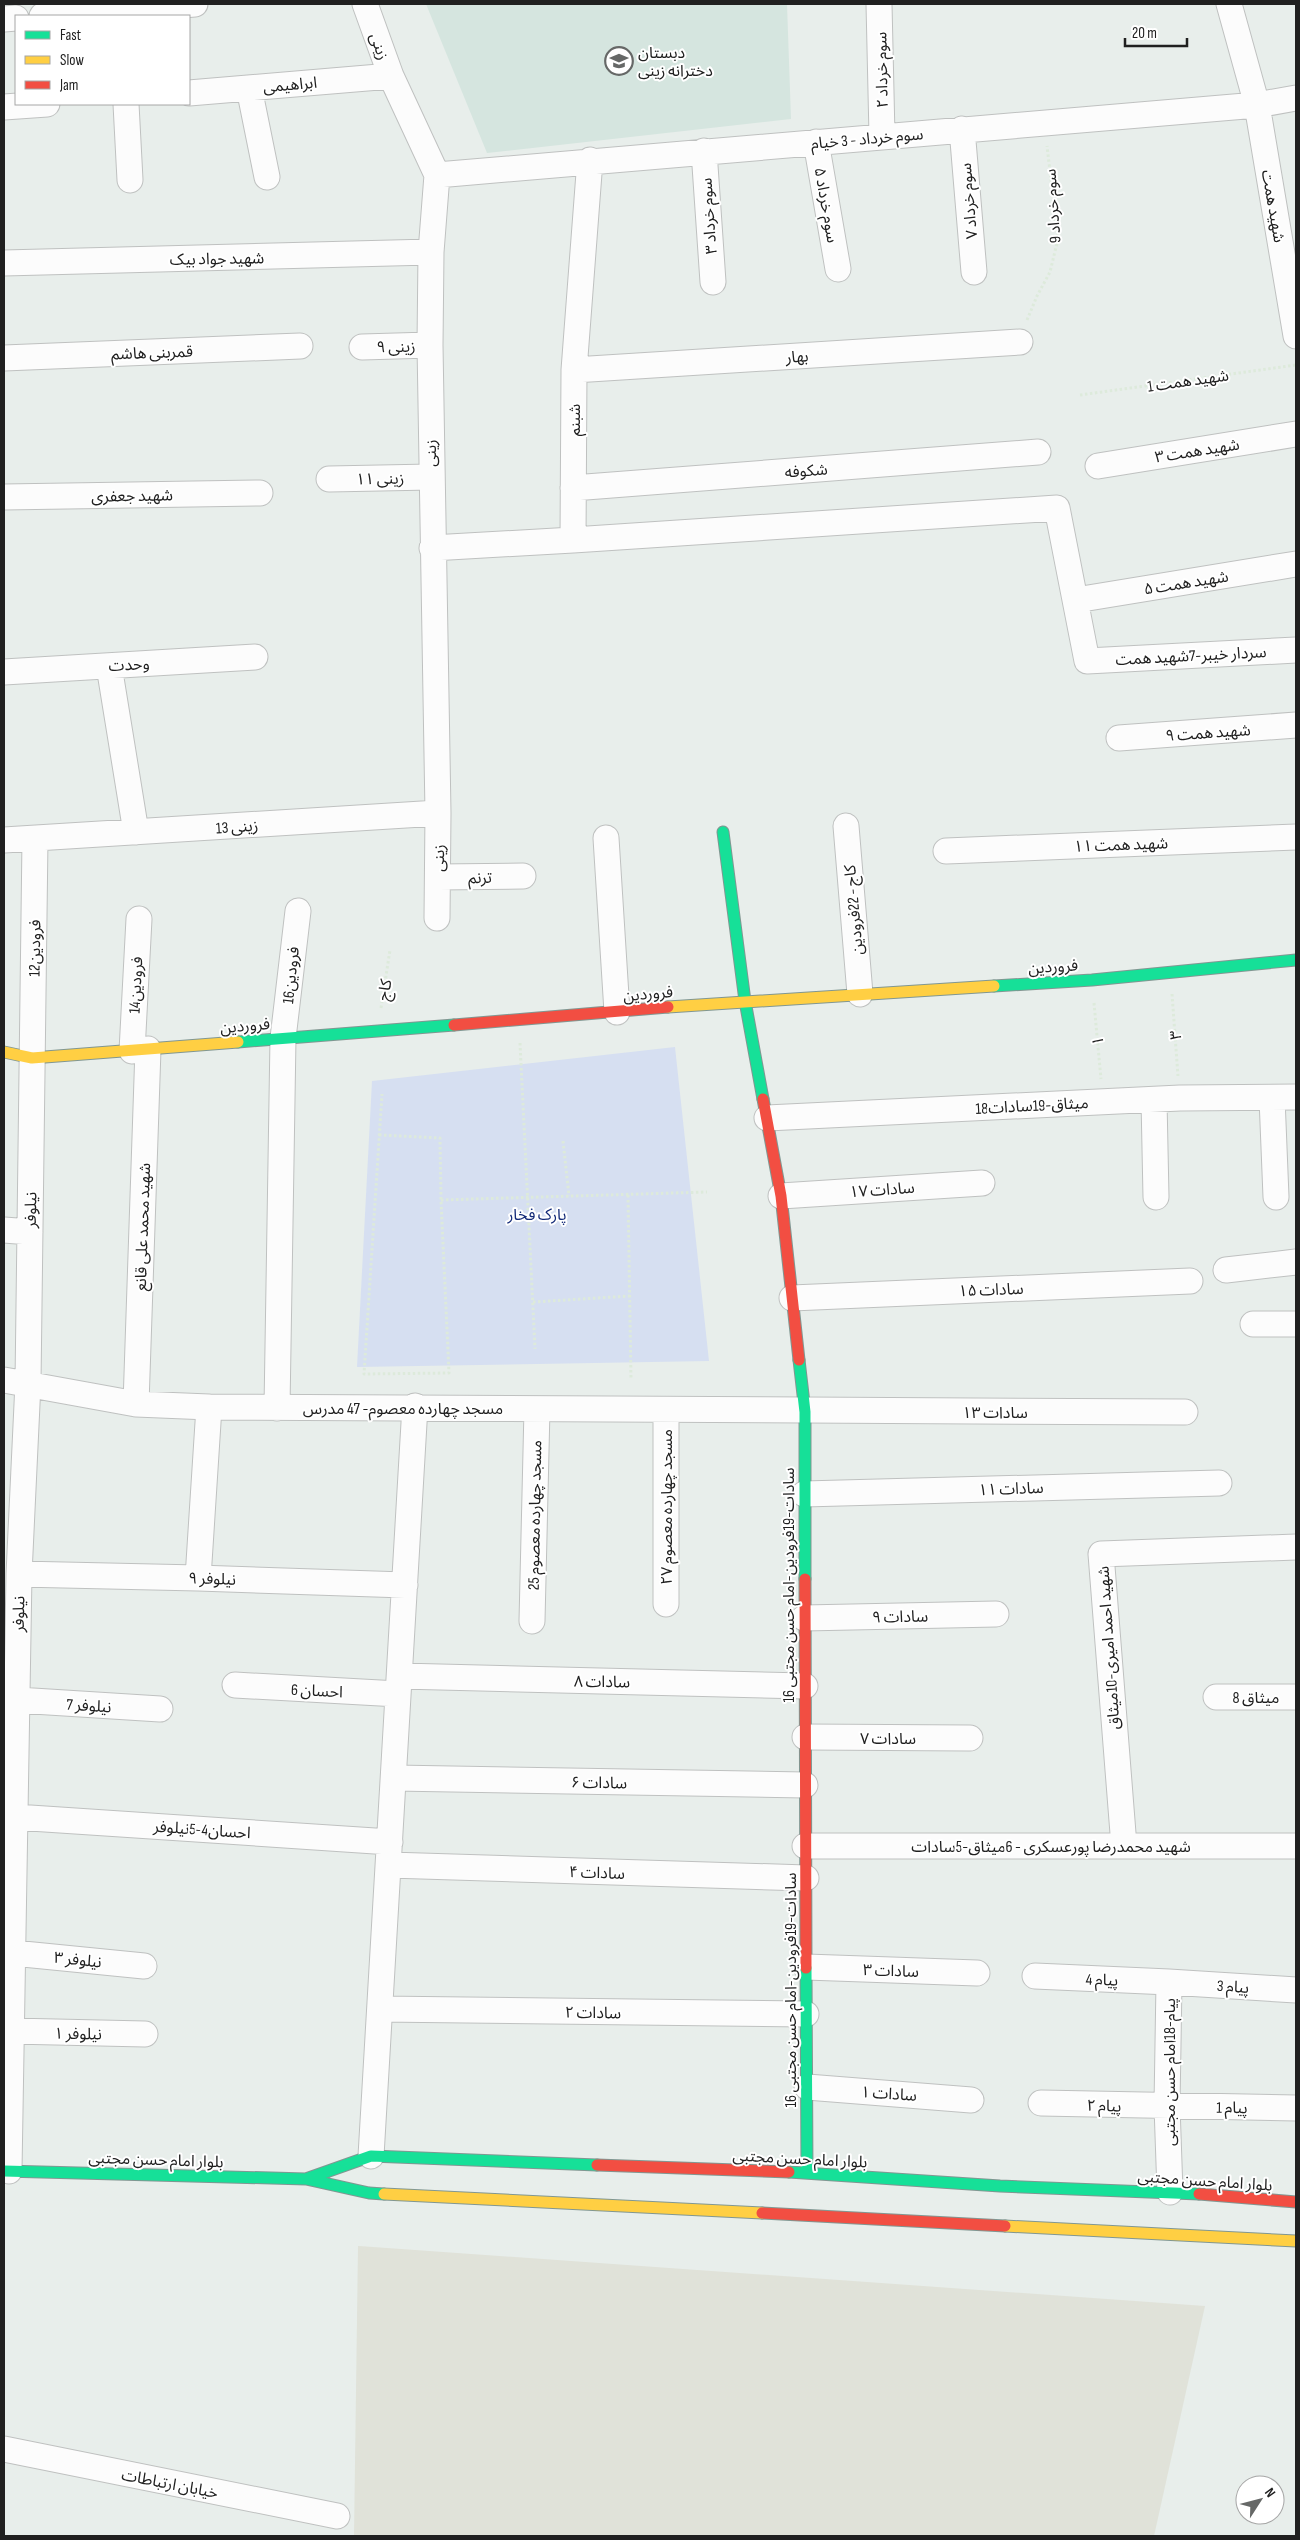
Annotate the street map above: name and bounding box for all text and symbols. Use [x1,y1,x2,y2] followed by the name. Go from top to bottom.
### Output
[15,15,190,105] legend
[1125,15,1188,47] scale bar
[1132,24,1157,43] text: 20 m
[60,26,82,45] text: Fast
[365,30,392,63] street label: زینی
[872,32,895,108] street label: سوم خرداد ۲
[638,44,713,81] place label: دبستان دخترانه زینی
[604,46,634,76] school or university icon: دبستان دخترانه زینی
[60,51,84,70] text: Slow
[262,74,318,97] street label: ابراهیمی
[59,76,78,95] text: Jam
[810,125,924,156] street label: سوم خرداد - 3 خیام
[957,162,984,240] street label: سوم خرداد ۷
[808,166,842,245] street label: سوم خرداد ۵
[1041,168,1068,244] street label: سوم خرداد 9
[1257,168,1288,244] street label: شهید همت
[697,177,724,255] street label: سوم خرداد ۳
[170,249,264,270] street label: شهید جواد بیک
[376,338,416,357] street label: زینی ۹
[111,343,193,366] street label: قمربنی هاشم
[784,347,809,368] street label: بهار
[1146,366,1230,397] street label: شهید همت 1
[566,404,587,436] street label: شبنم
[1154,435,1241,468] street label: شهید همت ۳
[422,439,441,467] street label: زینی
[784,461,828,482] street label: شکوفه
[356,470,404,489] street label: زینی ۱۱
[91,486,173,507] street label: شهید جعفری
[1143,567,1230,600] street label: شهید همت ۵
[1115,643,1267,670] street label: سردار خیبر-7شهید همت
[108,655,150,676] street label: وحدت
[1165,721,1251,746] street label: شهید همت ۹
[215,817,259,838] street label: زینی 13
[1074,834,1169,857] street label: شهید همت ۱۱
[430,844,449,872] street label: زینی
[841,863,870,956] street label: کاج - 22فرودین
[468,869,492,890] street label: ترنم
[26,919,45,977] street label: 12فرودین
[279,946,304,1005] street label: 16فرودین
[126,956,147,1014] street label: 14فرودین
[1027,956,1079,979] street label: فروردین
[374,978,399,1003] street label: کاج
[622,983,674,1006] street label: فروردین
[219,1015,271,1038] street label: فروردین
[1167,1030,1186,1040] street label: ۳
[1089,1035,1108,1046] street label: ۱
[975,1094,1089,1119] street label: 18میثاق-19سادات
[132,1163,157,1292] street label: شهید محمد علی قانع
[849,1179,915,1202] street label: سادات ۱۷
[22,1192,41,1229] street label: نیلوفر
[506,1206,567,1225] park label: پارک فخار
[958,1280,1024,1301] street label: سادات ۱۵
[303,1400,503,1421] street label: مسجد چهارده معصوم- 47 مدرس
[962,1404,1028,1423] street label: سادات ۱۳
[658,1429,679,1585] street label: مسجد چهارده معصوم ۲۷
[525,1440,548,1590] street label: مسجد چهارده معصوم 25
[780,1467,801,1703] street label: سادات-19فرودین-امام حسن مجتبی 16
[978,1479,1044,1500] street label: سادات ۱۱
[1094,1565,1125,1730] street label: شهید احمد امیری-10میثاق
[188,1569,236,1590] street label: نیلوفر ۹
[10,1596,29,1633] street label: نیلوفر
[872,1608,928,1627] street label: سادات ۹
[574,1673,630,1692] street label: سادات ۸
[290,1681,343,1702] street label: احسان 6
[1233,1689,1279,1708] street label: میثاق 8
[66,1695,112,1718] street label: نیلوفر 7
[860,1730,916,1749] street label: سادات ۷
[571,1774,627,1793] street label: سادات ۶
[152,1818,251,1843] street label: احسان4-5نیلوفر
[911,1838,1191,1857] street label: شهید محمدرضا پورعسکری - 6میثاق-5سادات
[569,1863,625,1884] street label: سادات ۴
[782,1872,803,2108] street label: سادات-19فرودین-امام حسن مجتبی 16
[53,1949,103,1972] street label: نیلوفر ۳
[863,1961,919,1982] street label: سادات ۳
[1085,1970,1118,1993] street label: پیام 4
[1216,1977,1250,2000] street label: پیام 3
[1161,1998,1182,2146] street label: پیام-18امام حسن مجتبی
[565,2004,621,2023] street label: سادات ۲
[54,2025,102,2044] street label: نیلوفر ۱
[860,2083,918,2106] street label: سادات ‍‍۱
[1086,2096,1122,2119] street label: پیام ۲
[1216,2099,1248,2120] street label: پیام 1
[732,2146,868,2175] street label: بلوار امام حسن مجتبی
[88,2149,224,2174] street label: بلوار امام حسن مجتبی
[1137,2167,1273,2198] street label: بلوار امام حسن مجتبی
[120,2466,220,2503] street label: خیابان ارتباطات
[1235,2475,1285,2525] north arrow
[1261,2485,1279,2501] text: N

